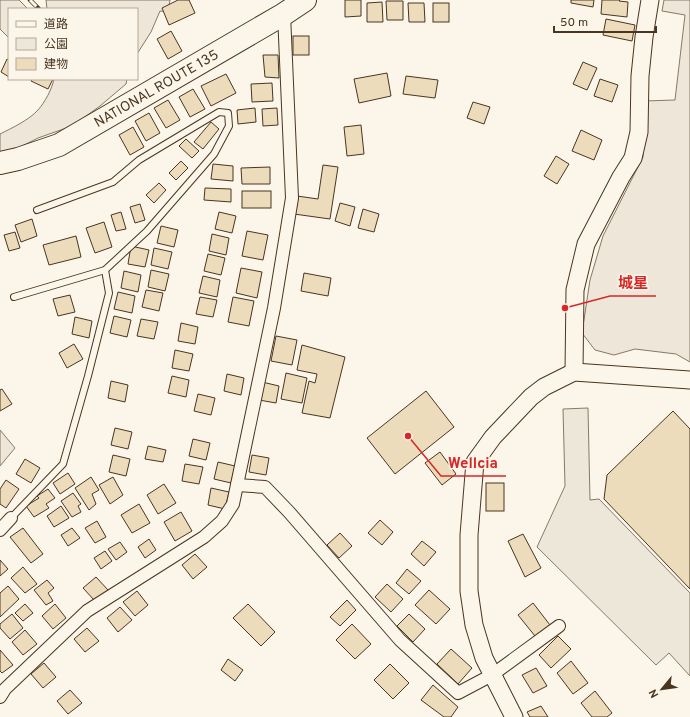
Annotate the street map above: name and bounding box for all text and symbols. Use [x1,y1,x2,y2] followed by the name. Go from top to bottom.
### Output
[8,8,138,80] legend
[554,8,656,34] scale bar
[560,15,588,31] text: 50 m
[44,17,68,33] text: 道路
[44,37,68,53] text: 公園
[92,47,222,132] street label: NATIONAL ROUTE 135
[44,57,68,73] text: 建物
[610,269,656,296] callout: 城星
[618,274,648,294] text: 城星
[441,449,506,476] callout: Wellcia
[448,455,498,474] text: Wellcia
[642,669,682,709] north arrow
[646,687,662,700] text: N

